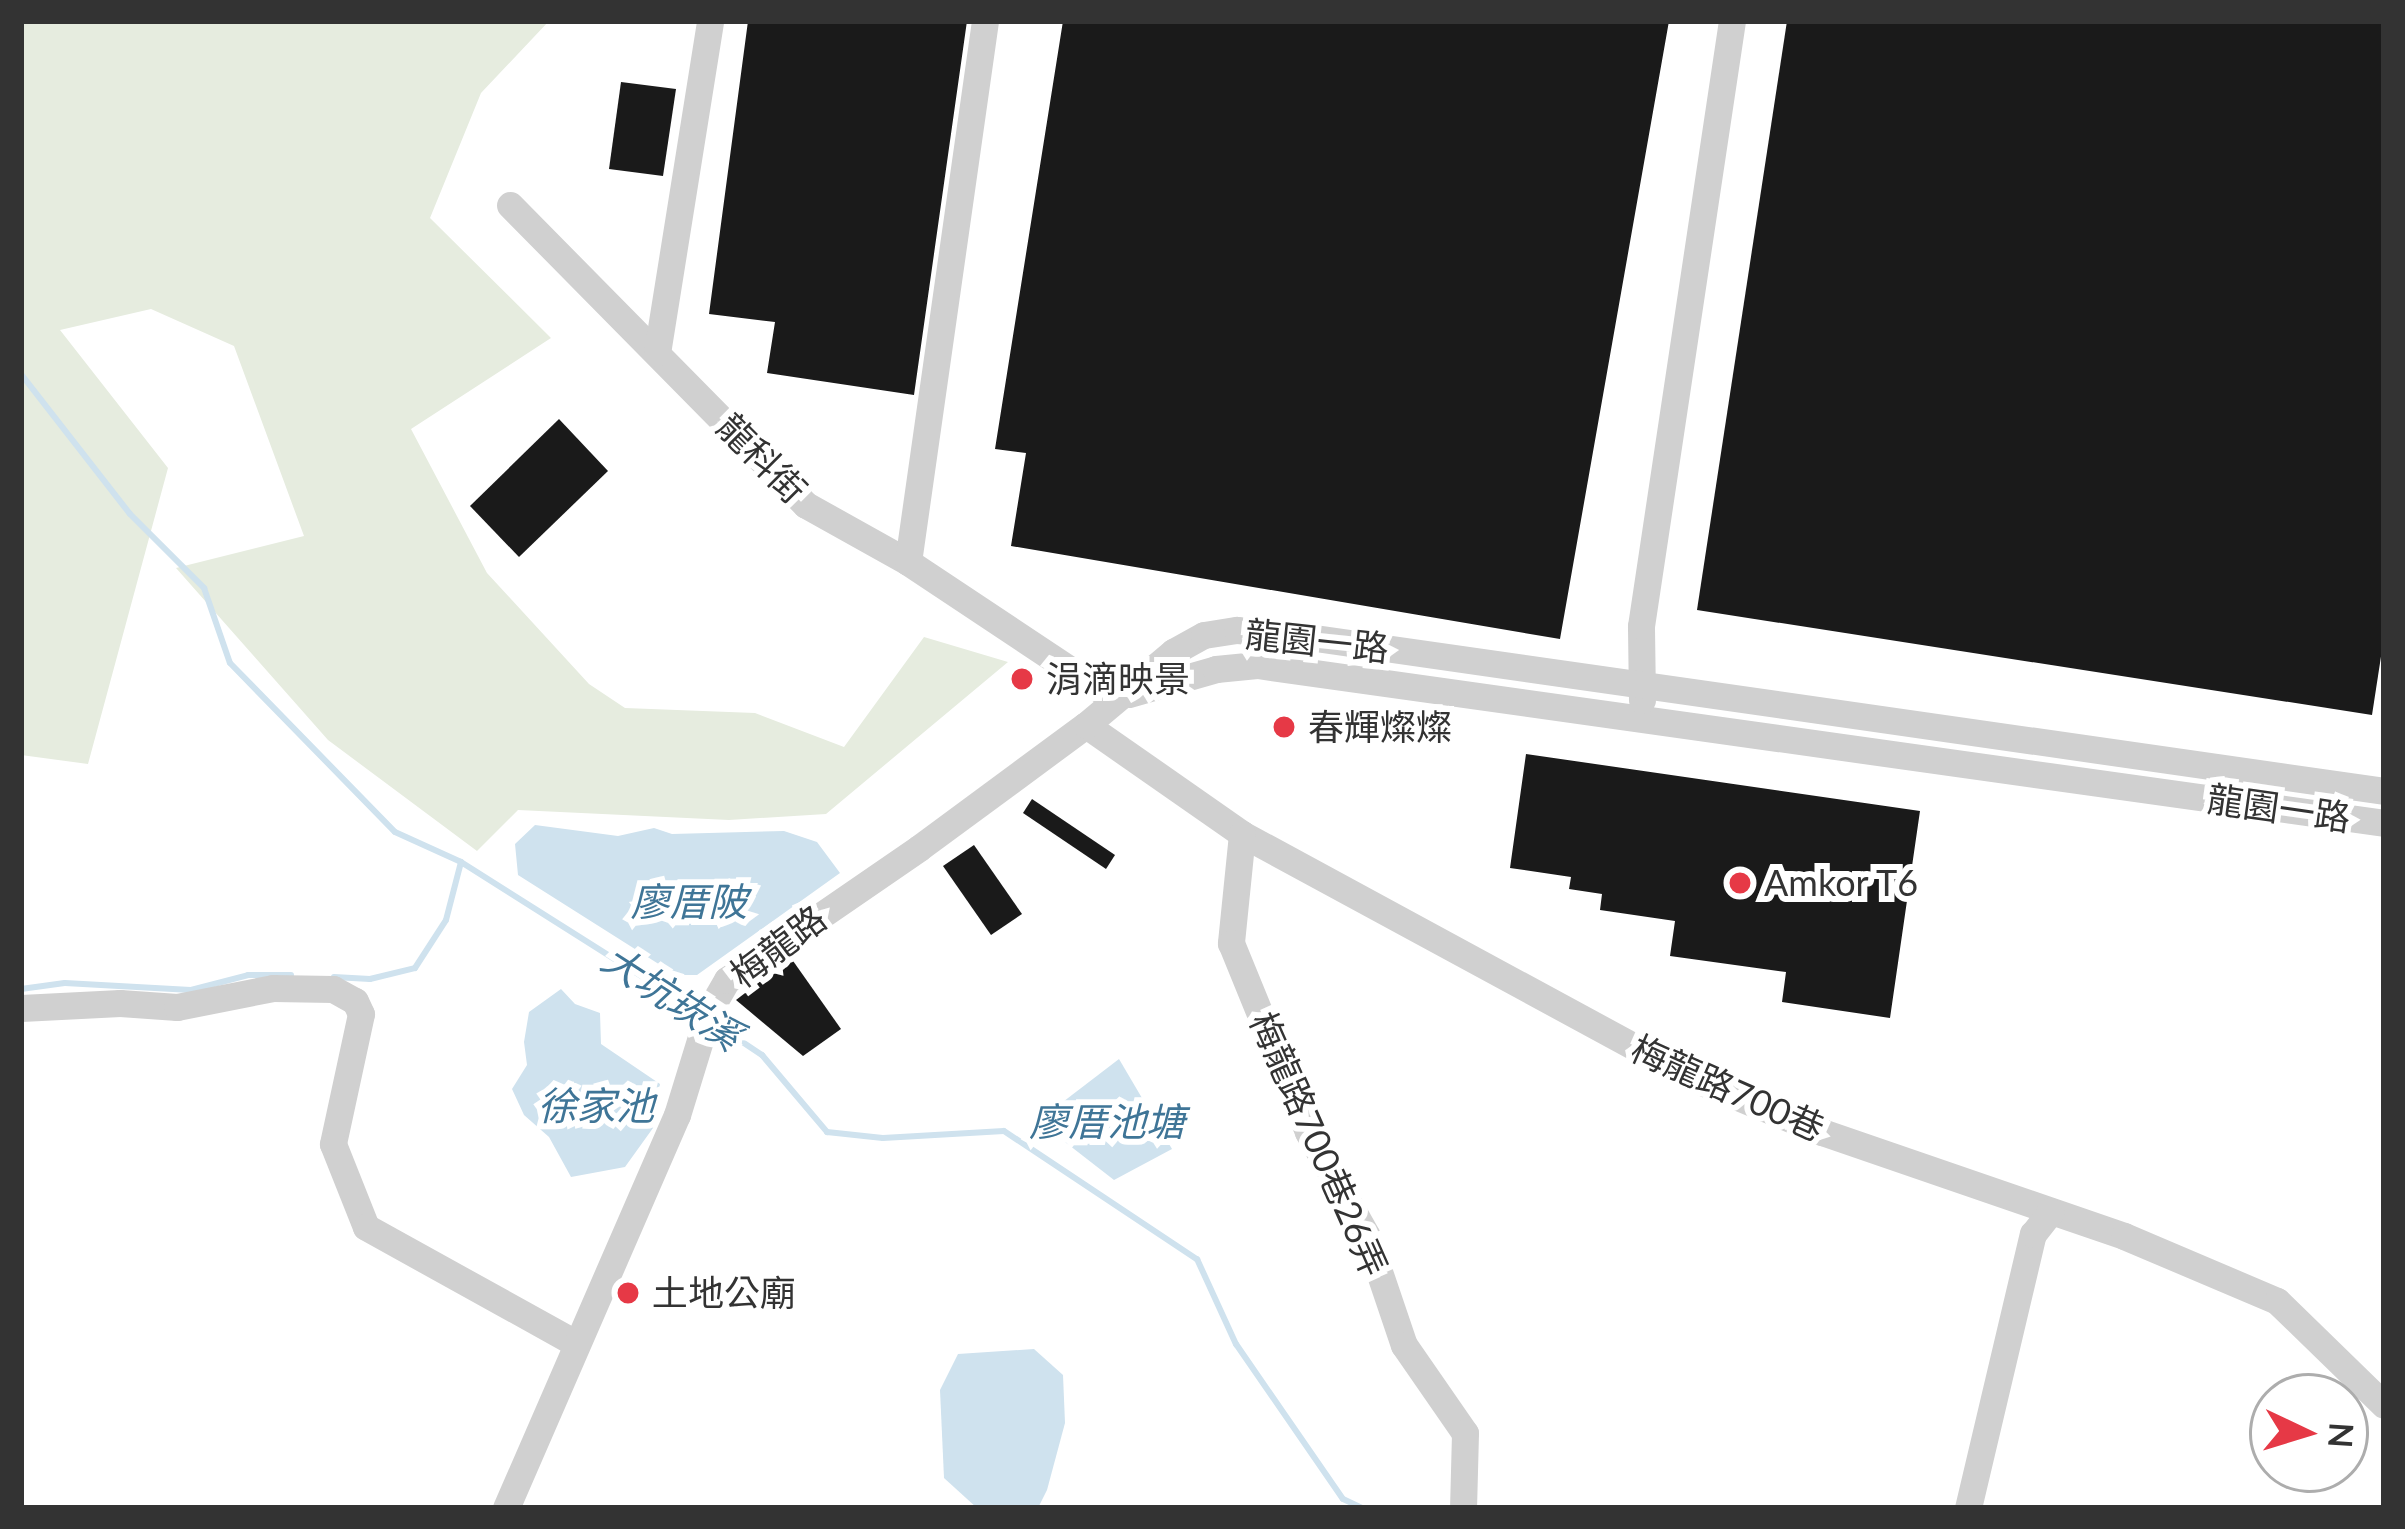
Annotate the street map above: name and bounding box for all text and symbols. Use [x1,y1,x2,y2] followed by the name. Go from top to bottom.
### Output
[709,405,815,511] street label: 龍科街
[1243,612,1391,670] street label: 龍園一路
[1046,657,1190,701] place label: 涓滴映景
[1009,666,1035,692] marker: 涓滴映景
[1308,705,1452,749] place label: 春輝燦燦
[1271,714,1297,740] marker: 春輝燦燦
[2205,777,2353,839] street label: 龍園一路
[1764,861,1920,905] place label: Amkor T6
[1727,870,1753,896] marker: Amkor T6
[631,878,747,924] water label: 廖厝陂
[722,896,834,996] street label: 梅龍路
[594,935,750,1059] water label: 大坑崁溪
[1241,1005,1397,1283] street label: 梅龍路700巷26弄
[1625,1026,1831,1150] street label: 梅龍路700巷
[538,1082,654,1128] water label: 徐家池
[1029,1098,1185,1144] water label: 廖厝池塘
[652,1271,796,1315] place label: 土地公廟
[615,1280,641,1306] marker: 土地公廟
[2249,1373,2369,1493] north arrow
[2321,1421,2363,1449] text: N

